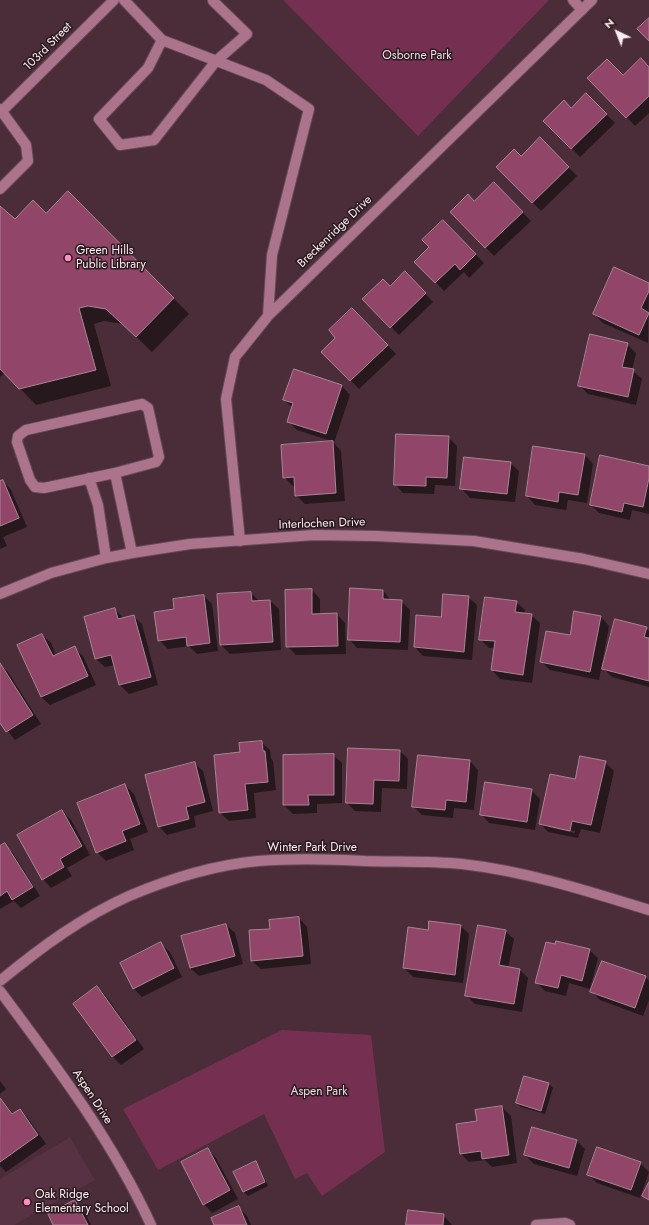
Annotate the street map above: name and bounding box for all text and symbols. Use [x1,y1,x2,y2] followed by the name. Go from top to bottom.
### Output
[597,12,637,52] north arrow
[600,14,617,32] text: N
[21,20,75,74] street label: 103rd Street
[382,49,452,63] park label: Osborne Park
[295,193,375,271] street label: Breckenridge Drive
[76,244,146,272] place label: Green Hills Public Library
[63,253,73,263] marker: Green Hills Public Library
[279,515,365,533] street label: Interlochen Drive
[267,841,357,855] street label: Winter Park Drive
[69,1067,115,1127] street label: Aspen Drive
[290,1085,348,1099] park label: Aspen Park
[35,1188,129,1216] place label: Oak Ridge Elementary School
[22,1197,32,1207] marker: Oak Ridge Elementary School

